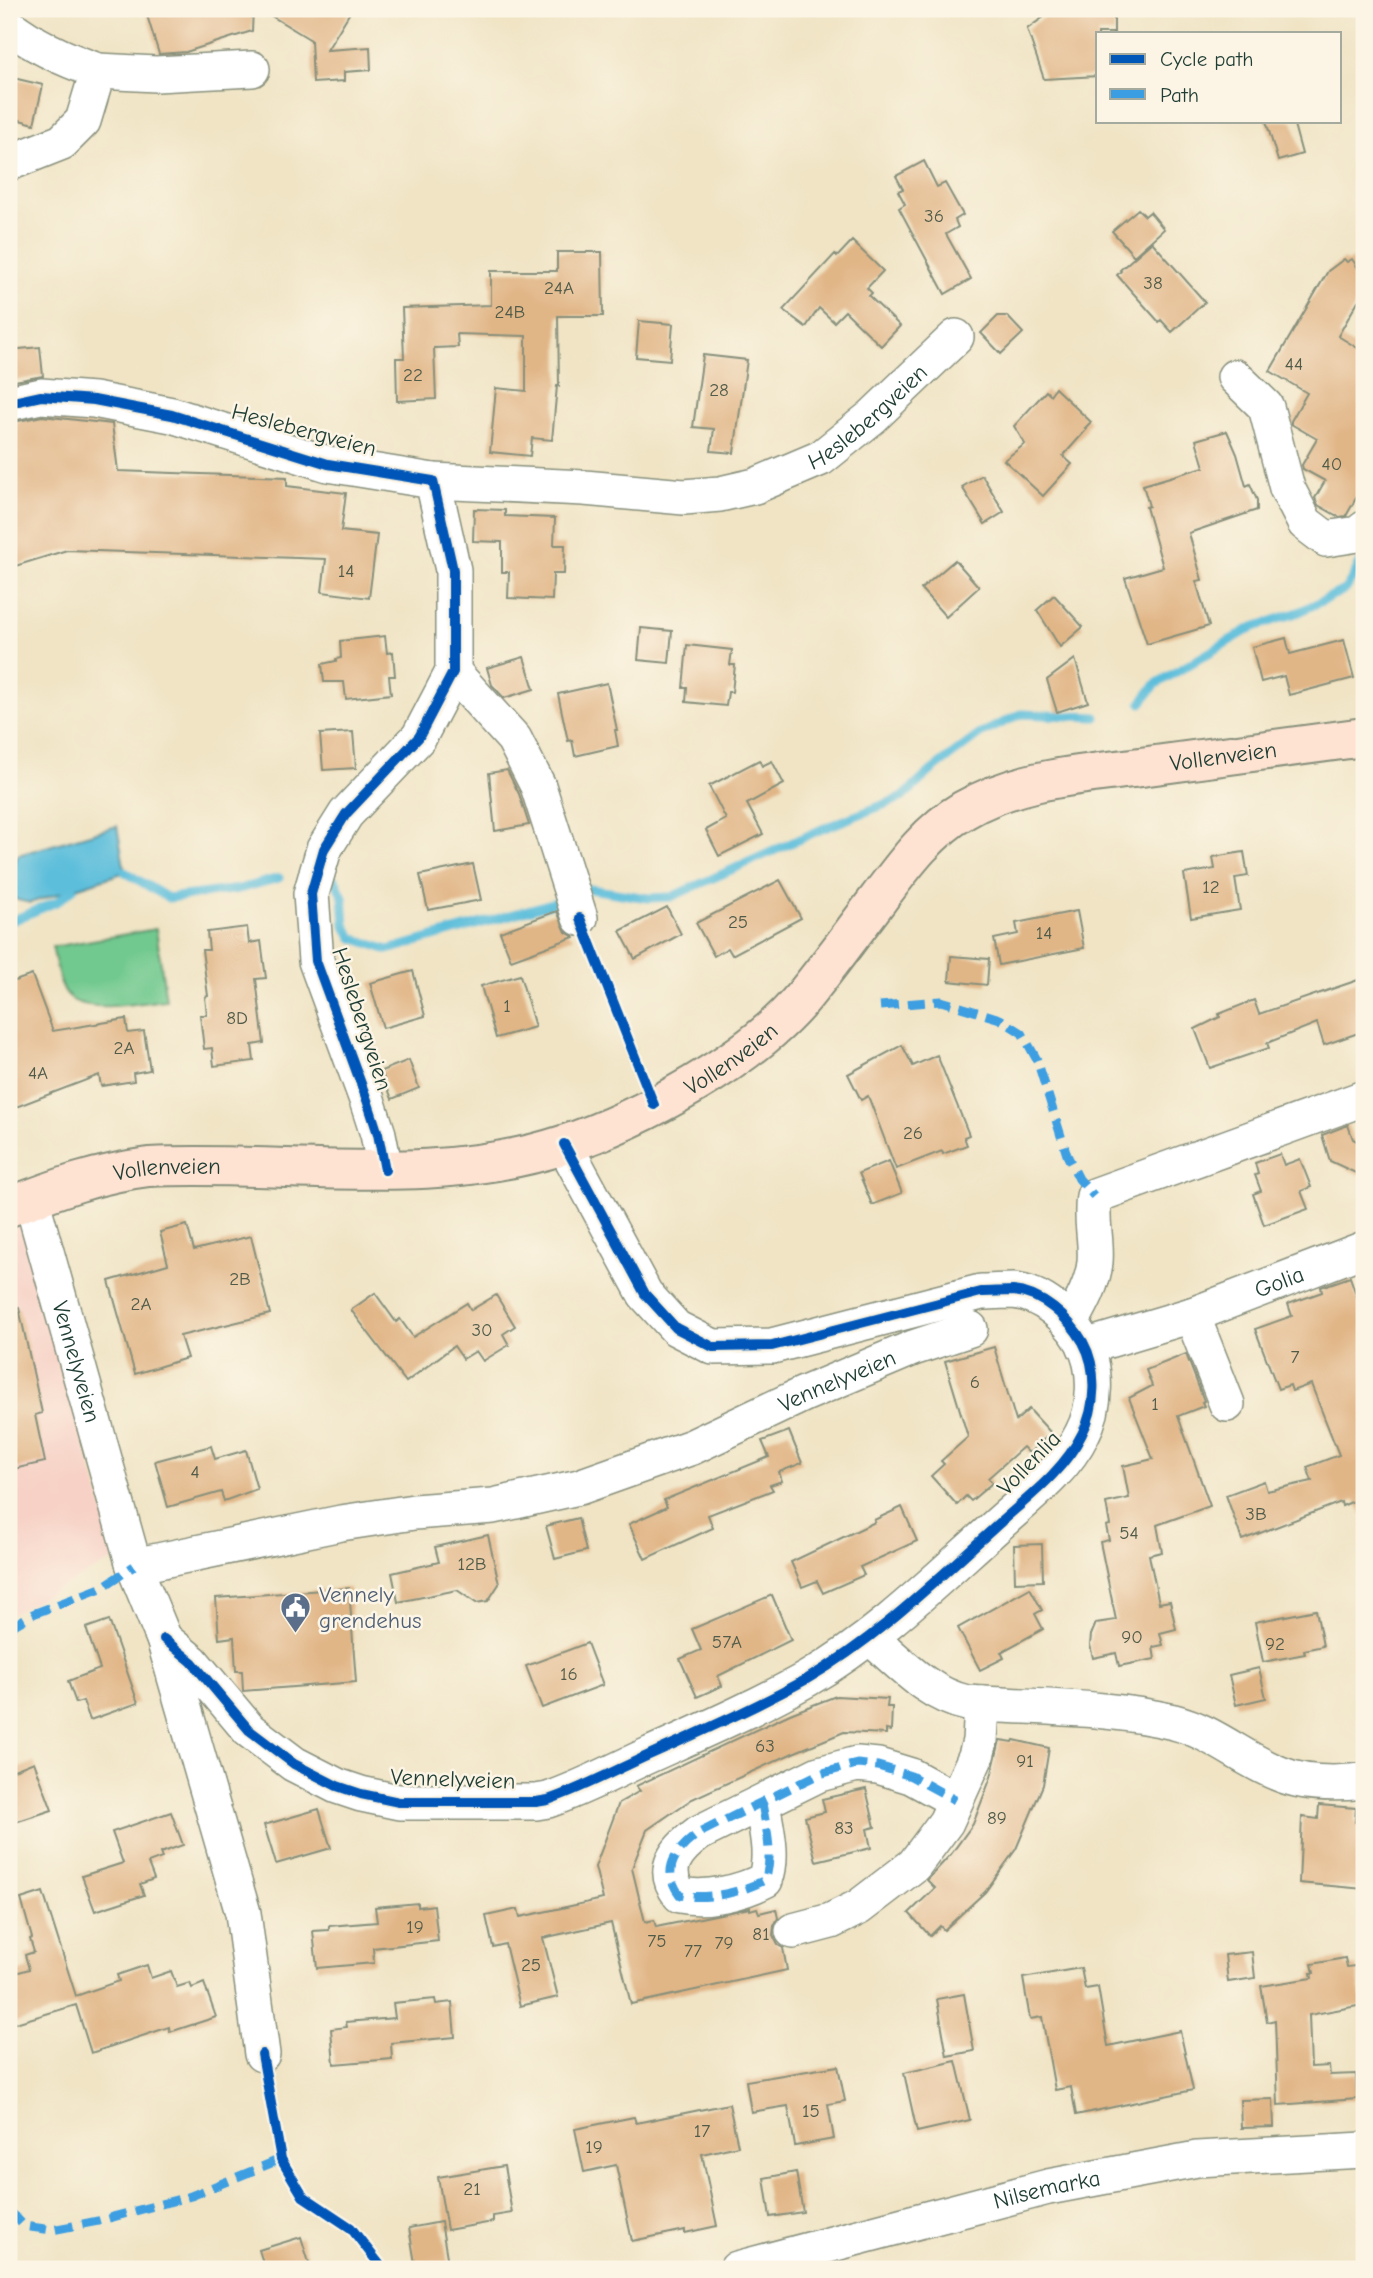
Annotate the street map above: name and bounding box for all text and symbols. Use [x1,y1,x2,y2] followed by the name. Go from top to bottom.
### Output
[1096,32,1342,122] legend
[1160,47,1253,71] text: Cycle path
[1160,83,1199,107] text: Path
[924,205,944,227] house number: 36
[1143,272,1163,294] house number: 38
[544,277,574,299] house number: 24A
[495,301,525,323] house number: 24B
[1285,353,1303,375] house number: 44
[804,358,933,475] street label: Heslebergveien
[403,364,423,386] house number: 22
[709,379,729,401] house number: 28
[229,398,379,462] street label: Heslebergveien
[1322,453,1342,475] house number: 40
[338,560,354,582] house number: 14
[1168,735,1278,776] street label: Vollenveien
[1202,876,1220,898] house number: 12
[728,911,748,933] house number: 25
[1036,922,1052,944] house number: 14
[326,944,398,1094] street label: Heslebergveien
[503,995,511,1017] house number: 1
[226,1007,248,1029] house number: 8D
[679,1017,783,1101] street label: Vollenveien
[114,1037,134,1059] house number: 2A
[28,1062,48,1084] house number: 4A
[903,1122,923,1144] house number: 26
[111,1152,221,1186] street label: Vollenveien
[1251,1260,1308,1303] street label: Golia
[229,1268,251,1290] house number: 2B
[131,1293,151,1315] house number: 2A
[47,1298,107,1426] street label: Vennelyveien
[471,1319,493,1341] house number: 30
[774,1343,900,1418] street label: Vennelyveien
[1291,1346,1300,1368] house number: 7
[970,1371,980,1393] house number: 6
[1151,1393,1159,1415] house number: 1
[992,1425,1066,1501] street label: Vollenlia
[190,1461,200,1483] house number: 4
[1245,1503,1267,1525] house number: 3B
[1119,1522,1139,1544] house number: 54
[457,1553,487,1575] house number: 12B
[319,1581,422,1634] place label: Vennely grendehus
[279,1590,313,1634] public building icon: Vennely grendehus
[1121,1626,1143,1648] house number: 90
[712,1631,742,1653] house number: 57A
[1265,1633,1285,1655] house number: 92
[560,1663,578,1685] house number: 16
[755,1735,775,1757] house number: 63
[1016,1750,1034,1772] house number: 91
[390,1763,516,1795] street label: Vennelyveien
[987,1807,1007,1829] house number: 89
[834,1817,854,1839] house number: 83
[406,1916,424,1938] house number: 19
[752,1923,770,1945] house number: 81
[647,1930,667,1952] house number: 75
[714,1932,734,1954] house number: 79
[684,1940,702,1962] house number: 77
[521,1954,541,1976] house number: 25
[802,2100,820,2122] house number: 15
[694,2120,710,2142] house number: 17
[585,2136,603,2158] house number: 19
[990,2164,1102,2214] street label: Nilsemarka
[463,2178,481,2200] house number: 21

